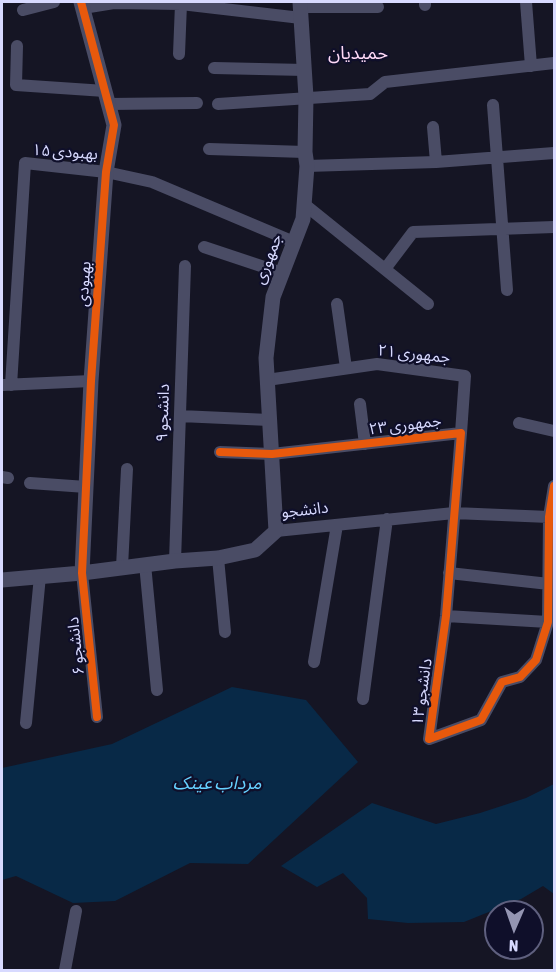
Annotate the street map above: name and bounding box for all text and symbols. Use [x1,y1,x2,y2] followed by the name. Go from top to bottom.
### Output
[328,42,388,64] district label: حمیدیان
[32,140,98,164] street label: بهبودی ۱۵
[250,231,286,287] street label: جمهوری
[73,261,95,307] street label: بهبودی
[377,341,451,367] street label: جمهوری ۲۱
[152,383,174,443] street label: دانشجو ۹
[368,411,442,439] street label: جمهوری ۲۳
[281,498,329,522] street label: دانشجو
[63,616,89,676] street label: دانشجو ۶
[408,657,436,727] street label: دانشجو ۱۳
[173,772,261,794] water label: مرداب عینک
[484,900,544,960] north arrow
[508,937,518,955] text: N

